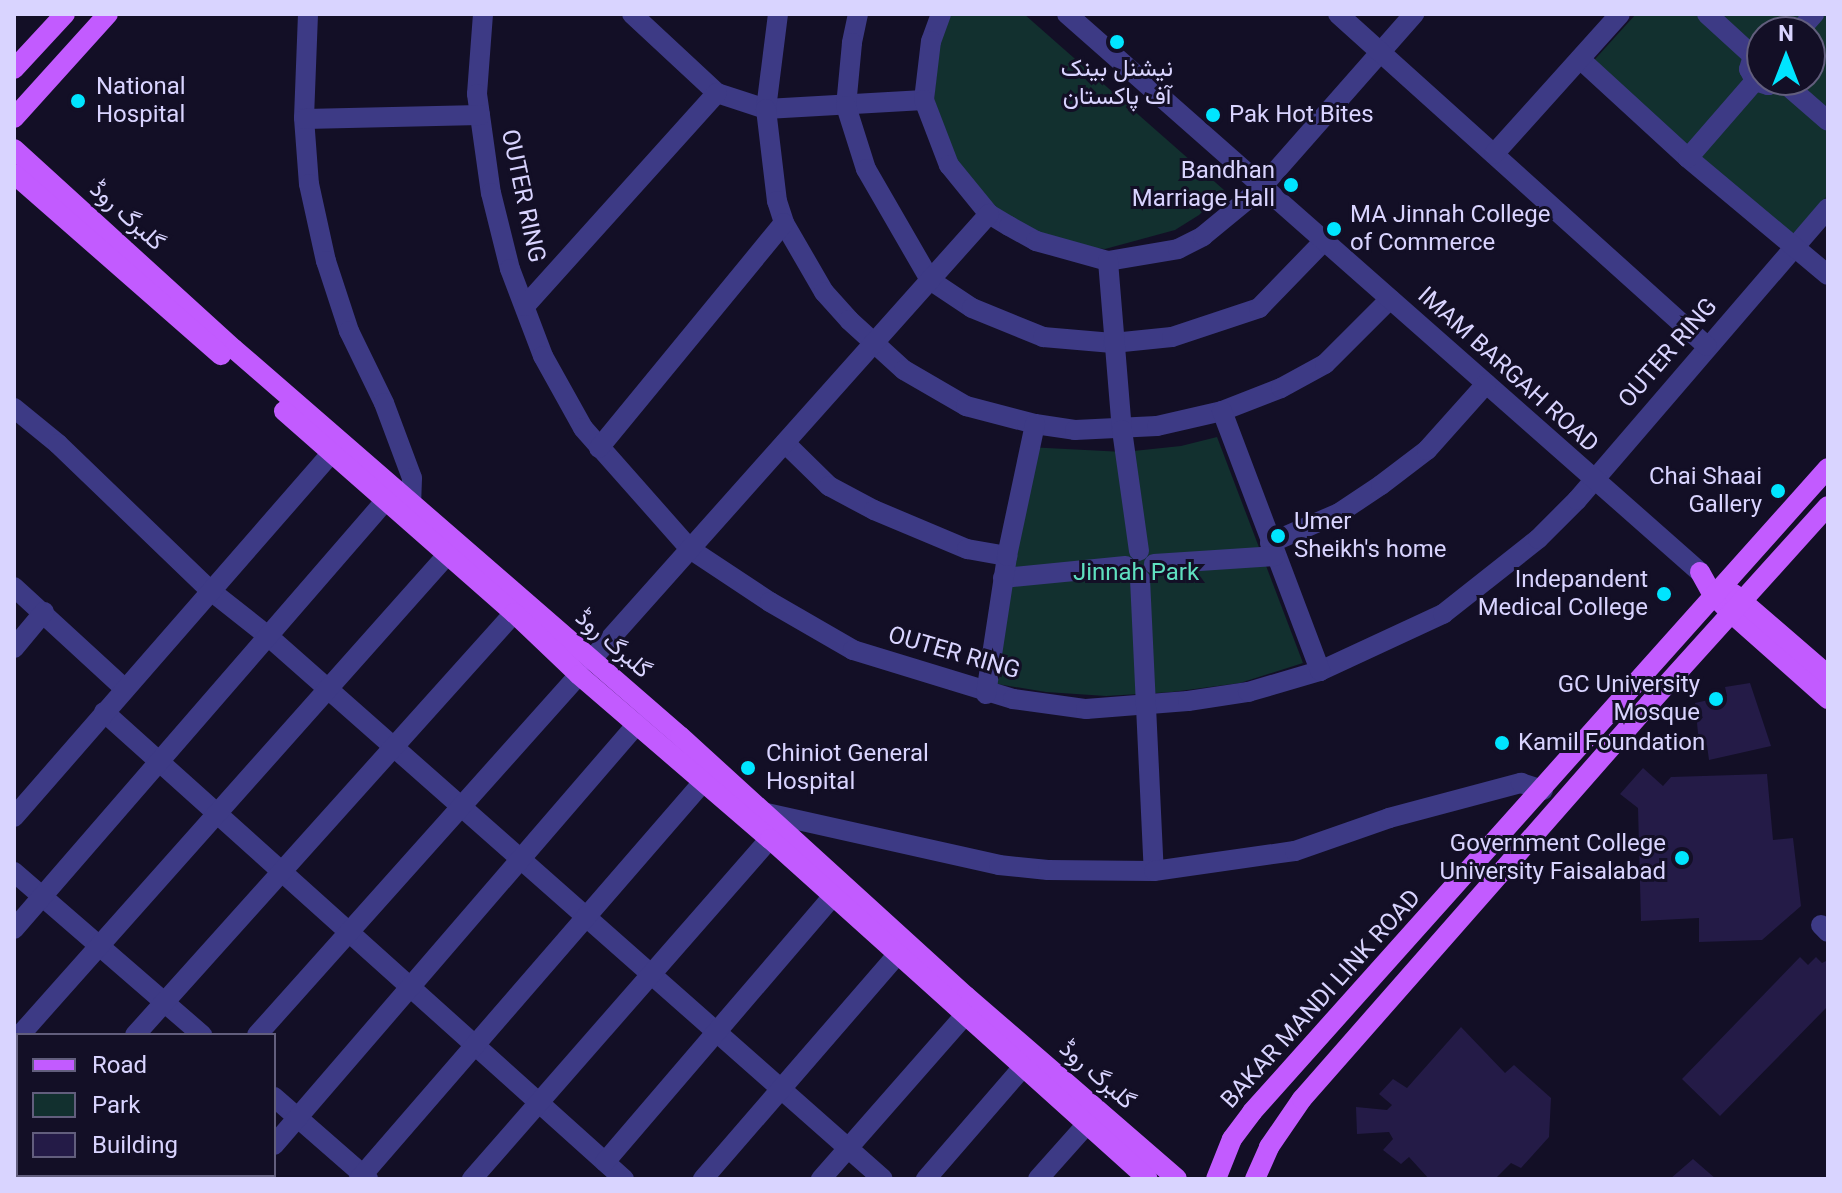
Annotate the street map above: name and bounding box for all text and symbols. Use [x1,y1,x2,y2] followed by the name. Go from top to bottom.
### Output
[1746,16,1826,96] north arrow
[1778,21,1794,46] text: N
[1108,33,1126,51] marker: نیشنل بینک آف پاکستان
[1061,55,1173,111] place label: نیشنل بینک آف پاکستان
[96,73,186,129] place label: National Hospital
[67,90,89,112] marker: National Hospital
[1229,101,1374,129] place label: Pak Hot Bites
[1204,106,1222,124] marker: Pak Hot Bites
[495,127,551,265] street label: OUTER RING
[1132,157,1275,213] place label: Bandhan Marriage Hall
[84,175,170,257] street label: گلبرگ روڈ
[1282,176,1300,194] marker: Bandhan Marriage Hall
[1350,201,1550,257] place label: MA Jinnah College of Commerce
[1325,220,1343,238] marker: MA Jinnah College of Commerce
[1412,281,1604,459] street label: IMAM BARGAH ROAD
[1613,292,1723,414] street label: OUTER RING
[1649,463,1762,519] place label: Chai Shaai Gallery
[1769,482,1787,500] marker: Chai Shaai Gallery
[1294,508,1446,564] place label: Umer Sheikh's home
[1269,527,1287,545] marker: Umer Sheikh's home
[1073,559,1199,587] park label: Jinnah Park
[1478,566,1648,622] place label: Indepandent Medical College
[1655,585,1673,603] marker: Indepandent Medical College
[569,603,657,685] street label: گلبرگ روڈ
[885,620,1023,686] street label: OUTER RING
[1558,671,1700,727] place label: GC University Mosque
[1707,690,1725,708] marker: GC University Mosque
[1518,729,1705,757] place label: Kamil Foundation
[1493,734,1511,752] marker: Kamil Foundation
[766,740,929,796] place label: Chiniot General Hospital
[737,757,759,779] marker: Chiniot General Hospital
[1439,830,1666,886] place label: Government College University Faisalabad
[1673,849,1691,867] marker: Government College University Faisalabad
[1215,884,1427,1114] street label: BAKAR MANDI LINK ROAD
[16,1033,276,1177] legend
[1053,1034,1141,1116] street label: گلبرگ روڈ
[92,1051,147,1079] text: Road
[92,1091,140,1119] text: Park
[92,1131,178,1159] text: Building

